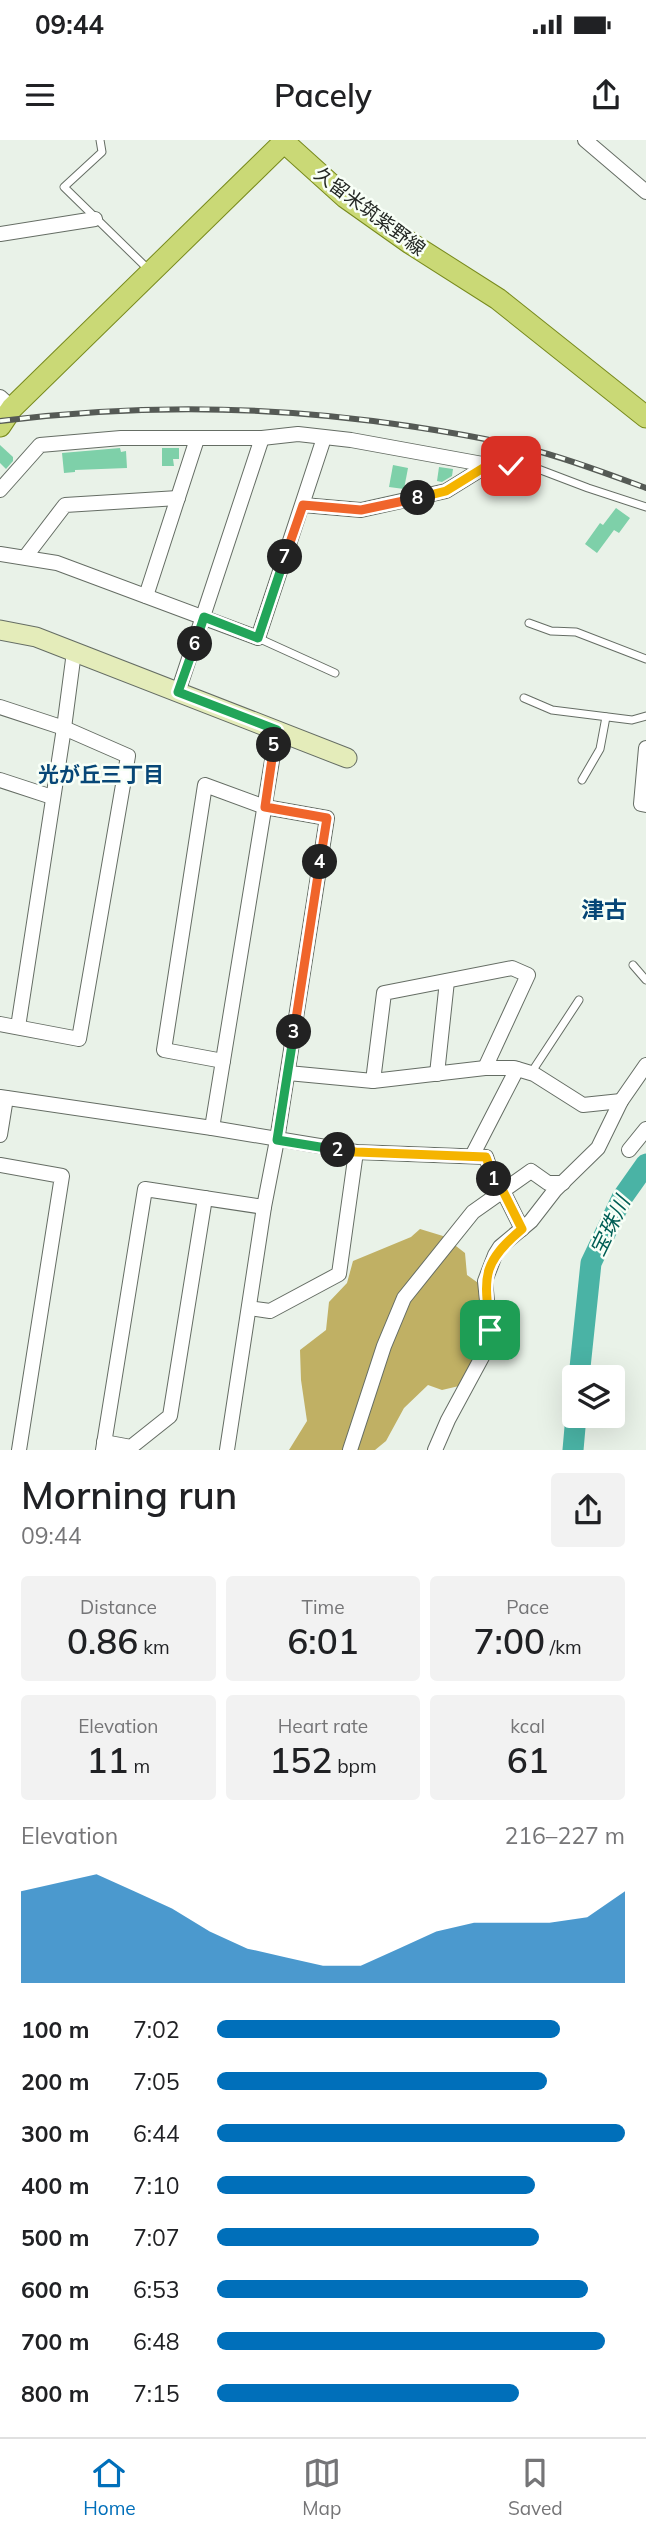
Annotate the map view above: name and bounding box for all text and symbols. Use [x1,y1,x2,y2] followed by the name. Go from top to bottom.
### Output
[35,8,104,41] text: 09:44
[274,75,372,115] text: Pacely
[21,76,59,114] icon: menu
[587,76,625,114] icon: share
[310,161,430,261] street label: 久留米筑紫野線
[481,436,541,496] pin
[492,447,530,485] icon: check
[400,480,436,516] pin: 8
[412,485,423,509] text: 8
[268,540,302,574] pin: 7
[279,544,290,568] text: 7
[178,626,212,662] pin: 6
[189,631,200,655] text: 6
[256,728,292,762] pin: 5
[268,732,279,756] text: 5
[38,761,164,787] district label: 光が丘三丁目
[302,844,338,880] pin: 4
[314,849,325,873] text: 4
[581,895,627,924] district label: 津古
[276,1014,312,1050] pin: 3
[288,1019,299,1043] text: 3
[320,1132,356,1168] pin: 2
[332,1137,343,1161] text: 2
[476,1161,512,1196] pin: 1
[488,1166,499,1190] text: 1
[584,1190,635,1260] water label: 宝珠川
[460,1300,520,1360] pin
[471,1311,509,1349] icon: arrive
[562,1365,625,1428] map controls
[562,1365,625,1428] button: layers
[21,1471,237,1519] text: Morning run
[551,1473,625,1547] button: share
[21,1521,81,1550] text: 09:44
[80,1595,157,1619] text: Distance
[301,1595,345,1619] text: Time
[506,1595,549,1619] text: Pace
[67,1619,138,1663] text: 0.86
[287,1619,359,1663] text: 6:01
[474,1619,545,1663] text: 7:00
[138,1635,170,1659] text: km
[545,1635,582,1659] text: /km
[78,1714,159,1738] text: Elevation
[278,1714,368,1738] text: Heart rate
[510,1714,545,1738] text: kcal
[86,1738,129,1782] text: 11
[269,1738,332,1782] text: 152
[507,1738,549,1782] text: 61
[129,1754,150,1778] text: m
[332,1754,377,1778] text: bpm
[21,1821,118,1850] text: Elevation
[504,1821,625,1850] text: 216–227 m
[21,2015,89,2044] text: 100 m
[133,2015,180,2044] text: 7:02
[21,2067,89,2096] text: 200 m
[133,2067,180,2096] text: 7:05
[21,2119,89,2148] text: 300 m
[133,2119,180,2148] text: 6:44
[21,2171,89,2200] text: 400 m
[133,2171,180,2200] text: 7:10
[21,2223,89,2252] text: 500 m
[133,2223,180,2252] text: 7:07
[21,2275,89,2304] text: 600 m
[133,2275,180,2304] text: 6:53
[21,2327,89,2356] text: 700 m
[133,2327,180,2356] text: 6:48
[21,2379,89,2408] text: 800 m
[133,2379,180,2408] text: 7:15
[83,2454,136,2520] tab: Home
[302,2454,341,2520] tab: Map
[508,2454,563,2520] tab: Saved

